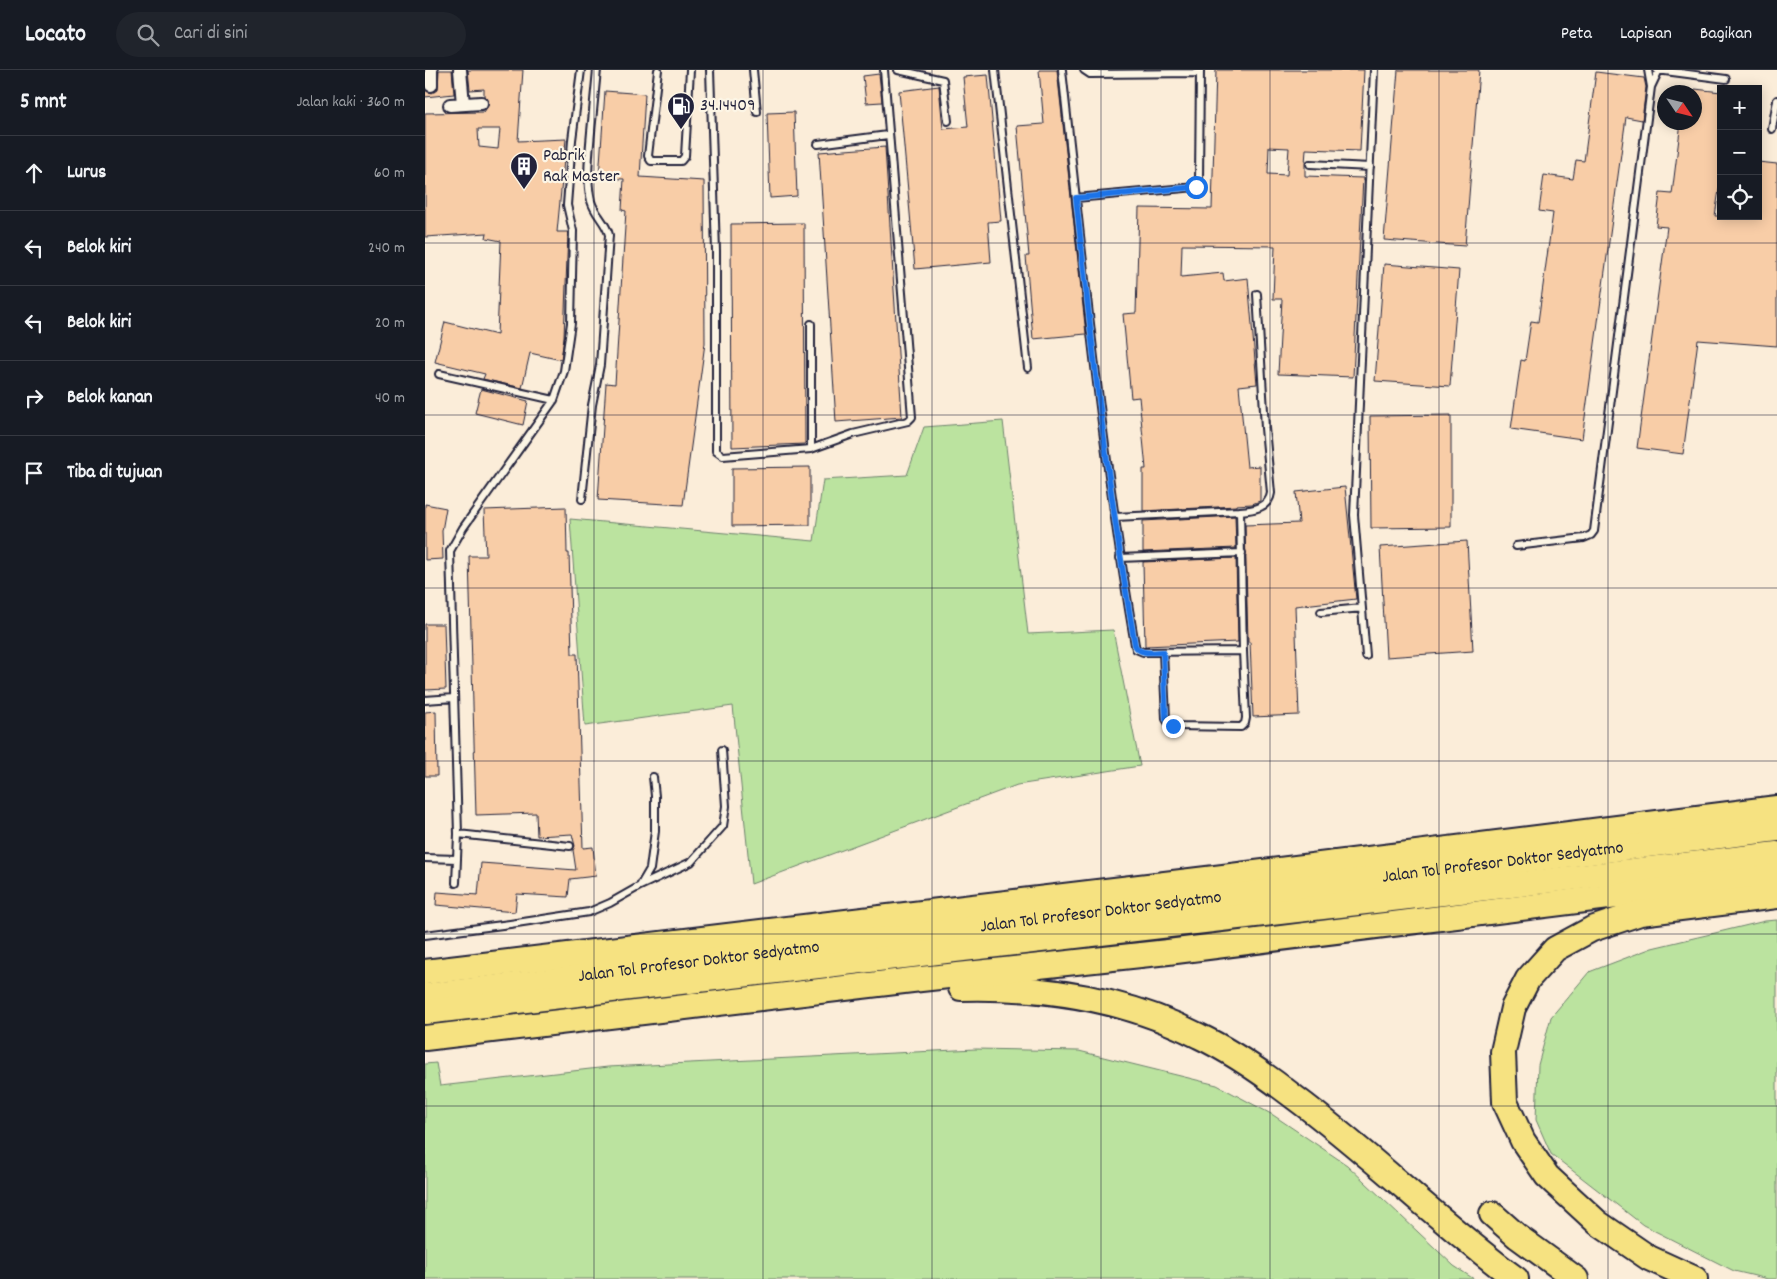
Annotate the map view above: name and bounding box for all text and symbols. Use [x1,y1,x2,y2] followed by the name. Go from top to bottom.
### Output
[116,12,466,57] search box
[25,18,86,52] text: Locato
[134,21,162,49] icon: search
[174,21,248,48] text: Cari di sini
[1561,22,1592,47] text: Peta
[1620,22,1672,47] text: Lapisan
[1700,22,1752,47] text: Bagikan
[1657,85,1702,130] north arrow
[1717,85,1762,220] map controls
[1717,85,1762,130] button: +
[20,88,66,118] text: 5 mnt
[296,91,405,114] text: Jalan kaki · 360 m
[666,91,696,130] fuel station icon: 34.14409
[700,94,755,119] place label: 34.14409
[1717,130,1762,175] button: −
[543,144,620,190] place label: Pabrik Rak Master
[509,151,539,190] building icon: Pabrik Rak Master
[20,159,48,187] icon: ahead
[67,160,106,187] text: Lurus
[374,162,405,185] text: 60 m
[1717,175,1762,220] button: locate
[1185,176,1208,199] route start
[20,234,48,262] icon: left
[67,235,131,262] text: Belok kiri
[368,237,405,260] text: 240 m
[20,309,48,337] icon: left
[67,310,131,337] text: Belok kiri
[375,312,405,335] text: 20 m
[20,384,48,412] icon: right
[67,385,153,412] text: Belok kanan
[375,387,405,410] text: 40 m
[20,459,48,487] icon: arrive
[67,460,162,487] text: Tiba di tujuan
[1162,715,1185,738] route end
[1381,836,1625,890] street label: Jalan Tol Profesor Doktor Sedyatmo
[979,885,1223,940] street label: Jalan Tol Profesor Doktor Sedyatmo
[577,935,821,989] street label: Jalan Tol Profesor Doktor Sedyatmo

